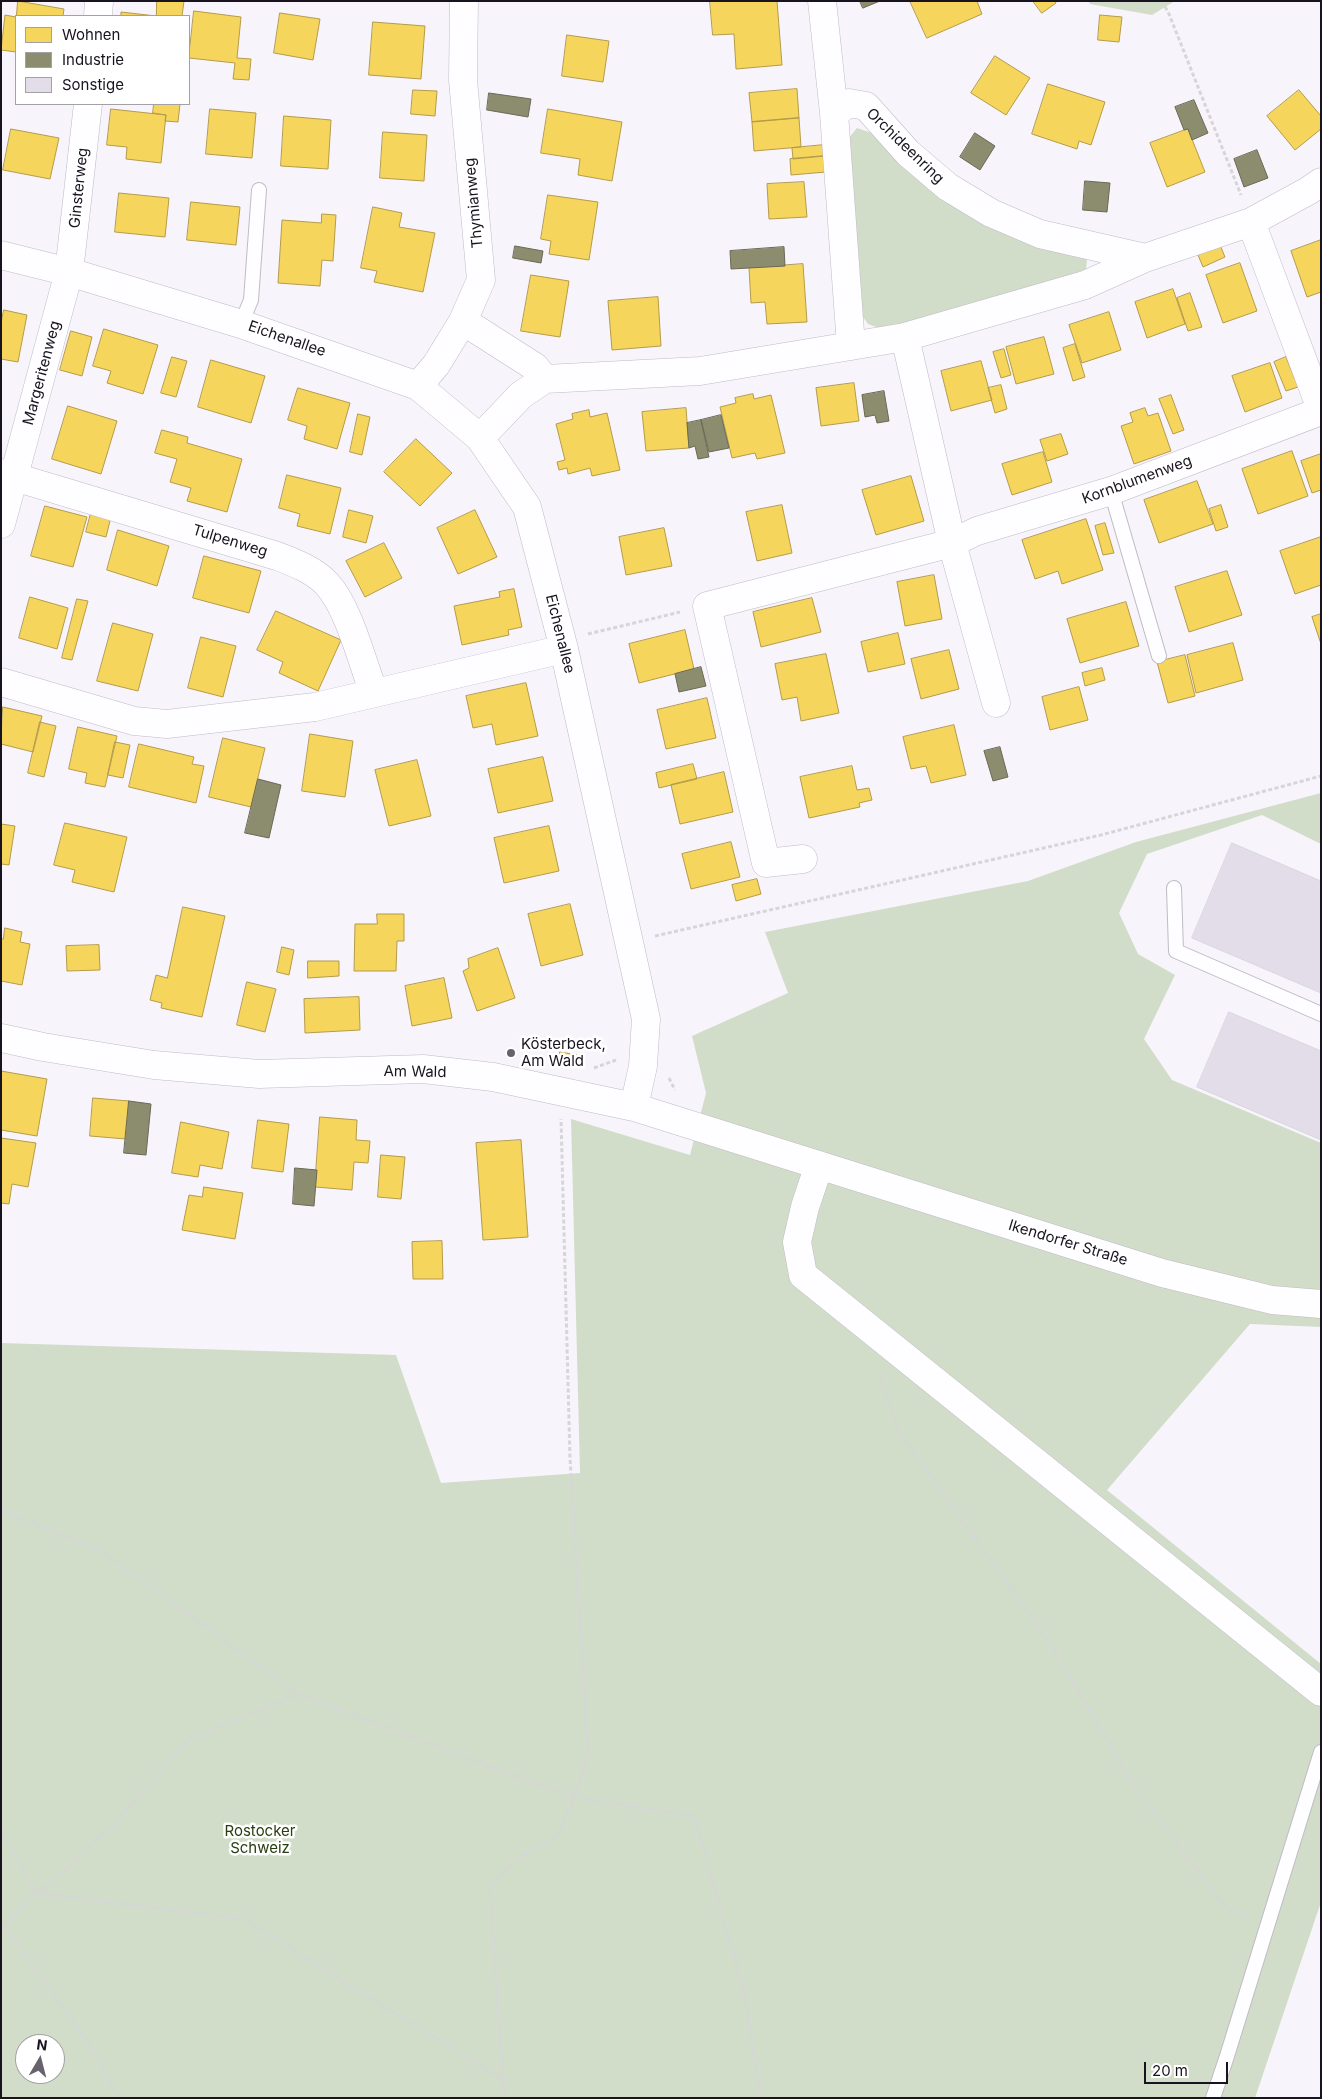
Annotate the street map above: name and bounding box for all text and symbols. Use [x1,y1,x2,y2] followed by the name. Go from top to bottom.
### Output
[15,15,190,105] legend
[62,25,120,44] text: Wohnen
[62,50,124,69] text: Industrie
[62,75,124,94] text: Sonstige
[862,104,948,188] street label: Orchideenring
[66,147,92,229] street label: Ginsterweg
[461,157,487,249] street label: Thymianweg
[246,317,328,361] street label: Eichenallee
[19,319,65,427] street label: Margeritenweg
[1080,452,1194,508] street label: Kornblumenweg
[190,521,270,561] street label: Tulpenweg
[541,593,579,675] street label: Eichenallee
[521,1035,606,1070] place label: Kösterbeck, Am Wald
[505,1047,517,1059] marker: Kösterbeck, Am Wald
[383,1062,447,1082] street label: Am Wald
[1006,1216,1130,1270] street label: Ikendorfer Straße
[225,1822,295,1857] park label: Rostocker Schweiz
[15,2034,65,2084] north arrow
[36,2035,48,2054] text: N
[1147,2052,1231,2084] scale bar
[1152,2061,1188,2080] text: 20 m

